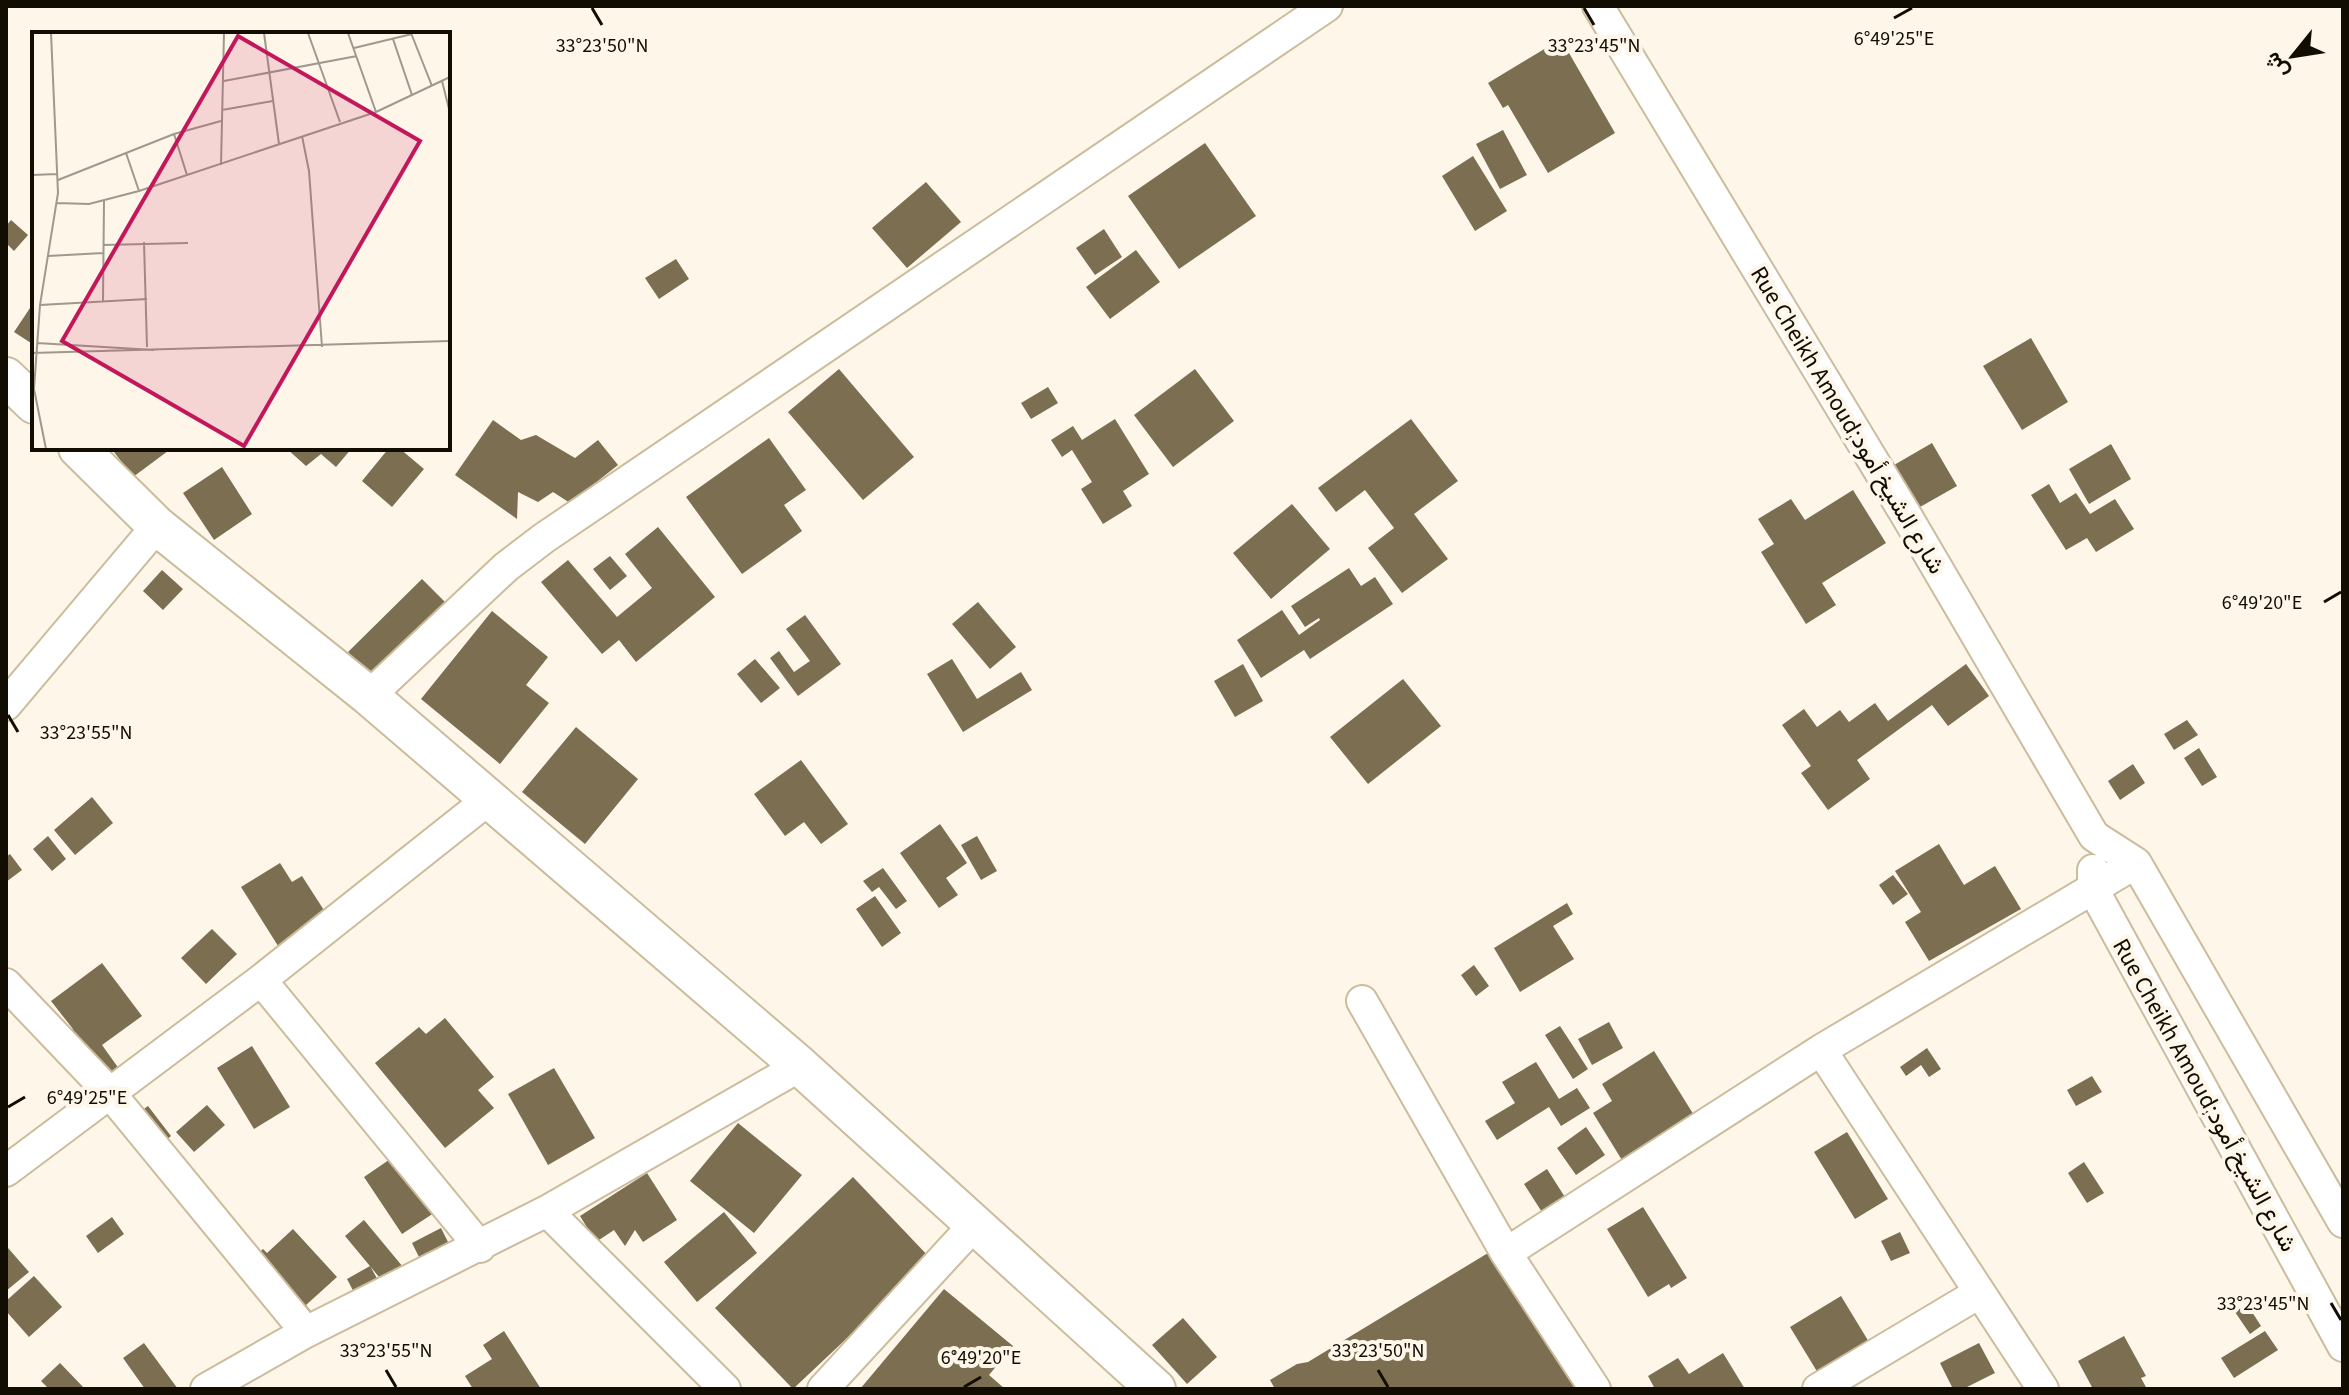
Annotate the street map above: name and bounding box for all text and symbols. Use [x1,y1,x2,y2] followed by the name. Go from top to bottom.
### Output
[2253,16,2333,96] north arrow
[1854,25,1934,53] text: 6°49'25"E
[32,32,450,450] inset map
[556,32,648,60] text: 33°23'50"N
[1548,32,1640,60] text: 33°23'45"N
[2256,46,2297,85] text: ش
[1741,260,1954,581] street label: Rue Cheikh Amoud;شارع الشيخ أمود
[2222,589,2302,617] text: 6°49'20"E
[40,719,132,747] text: 33°23'55"N
[2104,932,2306,1258] street label: Rue Cheikh Amoud;شارع الشيخ أمود
[47,1084,127,1112] text: 6°49'25"E
[2217,1290,2309,1318] text: 33°23'45"N
[340,1337,432,1365] text: 33°23'55"N
[1332,1337,1424,1365] text: 33°23'50"N
[941,1344,1021,1372] text: 6°49'20"E

